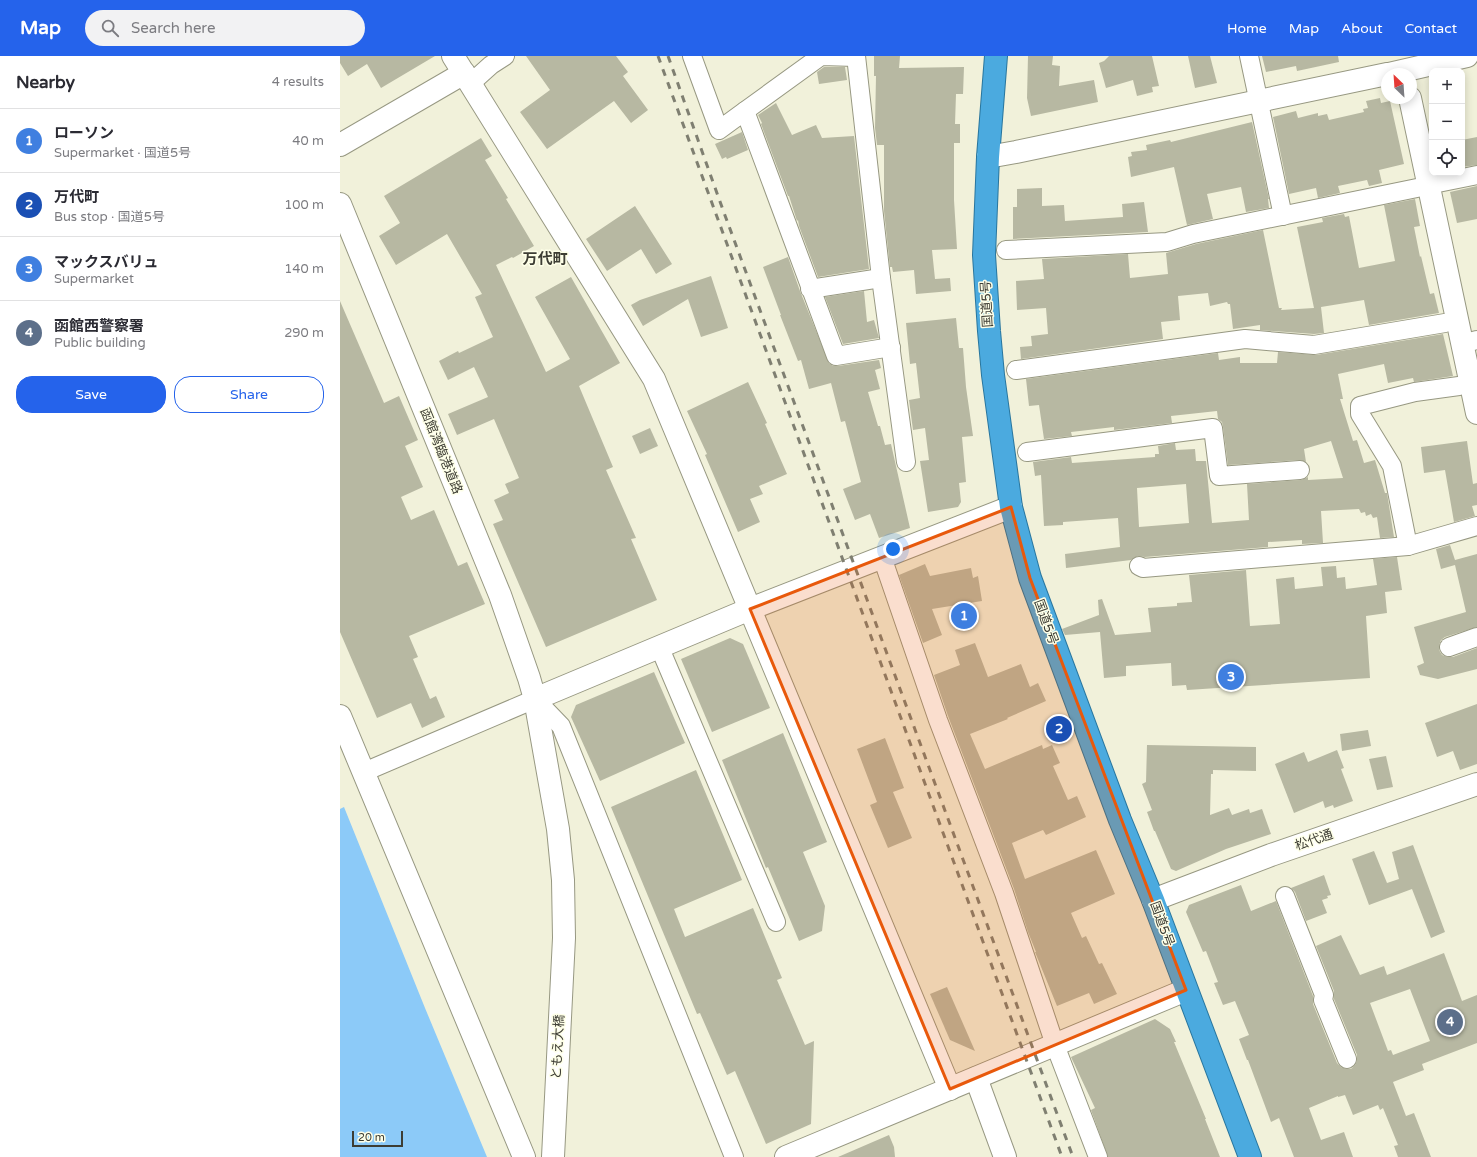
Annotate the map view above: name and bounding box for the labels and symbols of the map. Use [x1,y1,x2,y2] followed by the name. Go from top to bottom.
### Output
[1381,68,1417,104] north arrow
[522,250,568,268] district label: 万代町
[978,280,996,328] street label: 国道5号
[417,406,465,496] street label: 函館湾臨港道路
[883,539,903,559] your location
[1030,597,1062,647] street label: 国道5号
[951,601,977,631] pin: 1
[1218,662,1244,692] pin: 3
[1046,714,1072,744] pin: 2
[1293,826,1335,854] street label: 松代通
[1146,899,1178,949] street label: 国道5号
[1437,1007,1463,1037] pin: 4
[548,1014,568,1080] street label: ともえ大橋
[352,1129,403,1148] scale bar

